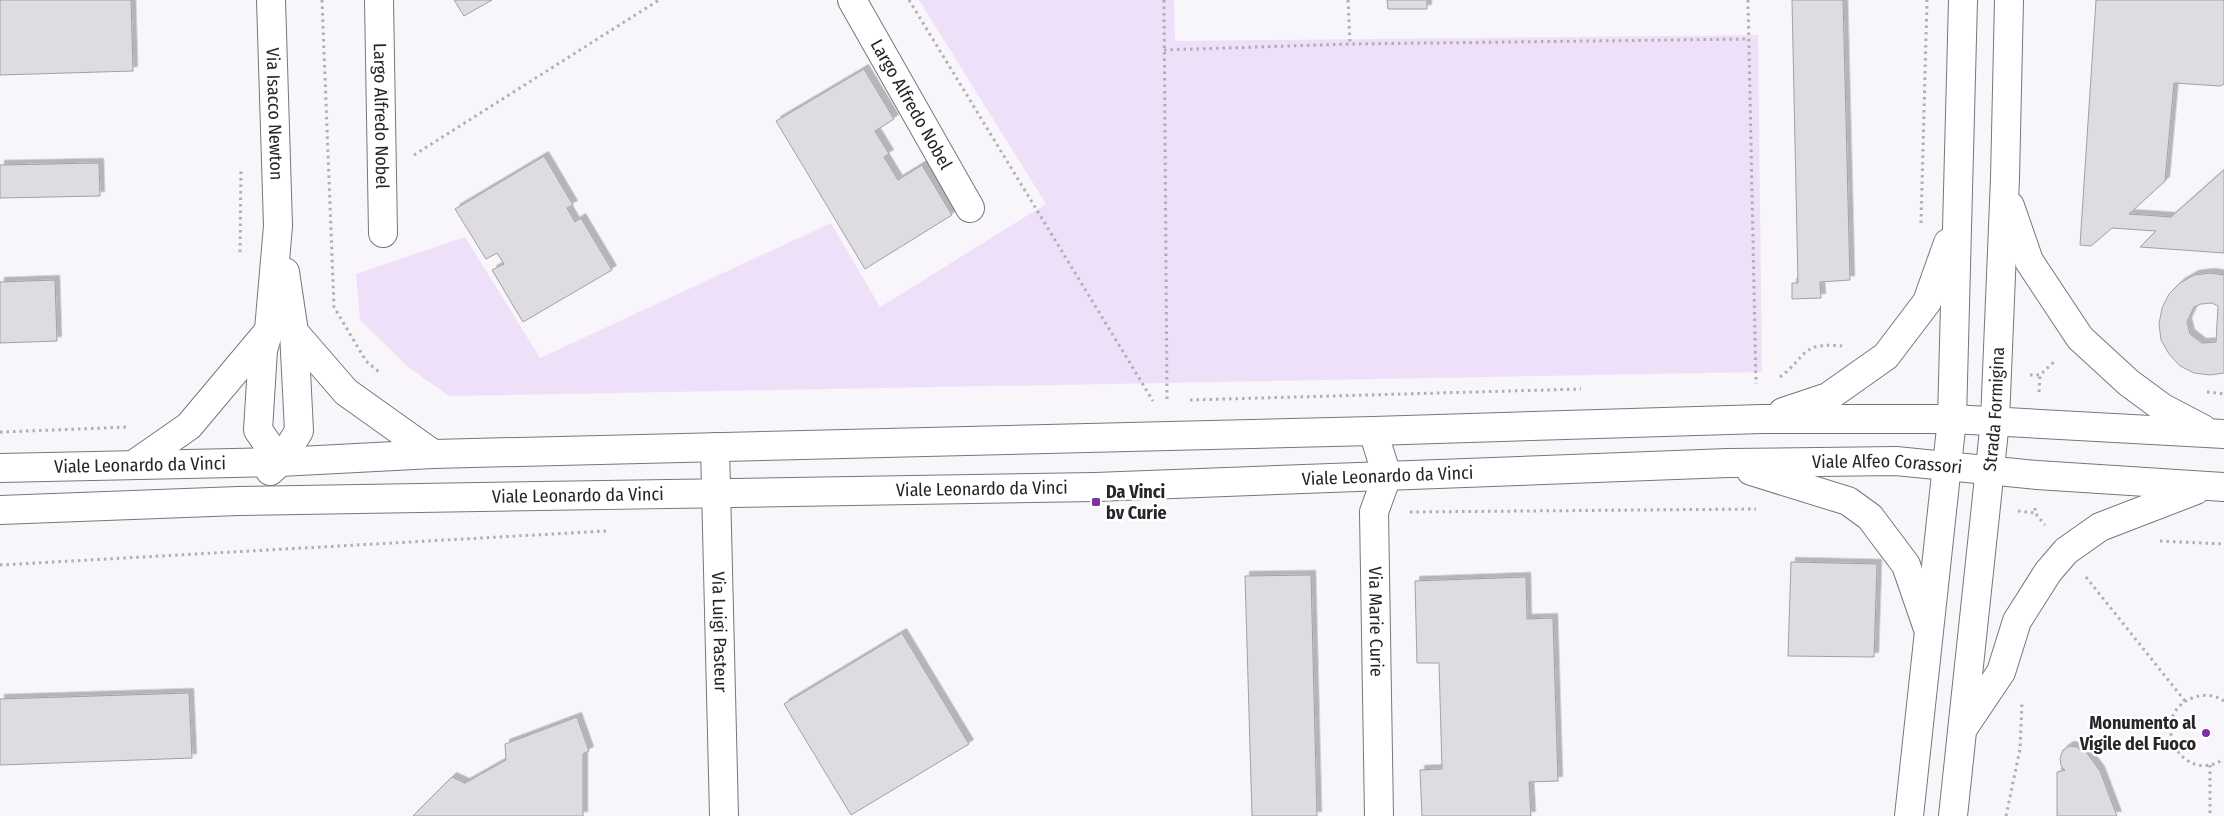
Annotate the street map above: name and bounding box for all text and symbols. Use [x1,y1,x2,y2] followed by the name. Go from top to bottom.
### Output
[866,35,957,174] street label: Largo Alfredo Nobel
[369,43,393,189] street label: Largo Alfredo Nobel
[261,47,288,181] street label: Via Isacco Newton
[1979,346,2009,473] street label: Strada Formigina
[1812,450,1963,479] street label: Viale Alfeo Corassori
[54,452,226,478] street label: Viale Leonardo da Vinci
[1301,462,1474,490] street label: Viale Leonardo da Vinci
[896,476,1068,501] street label: Viale Leonardo da Vinci
[1106,481,1167,524] place label: Da Vinci bv Curie
[492,483,664,508] street label: Viale Leonardo da Vinci
[1090,496,1102,508] marker: Da Vinci bv Curie
[1364,566,1388,677] street label: Via Marie Curie
[707,571,732,693] street label: Via Luigi Pasteur
[2079,712,2196,755] place label: Monumento al Vigile del Fuoco
[2200,727,2212,739] marker: Monumento al Vigile del Fuoco

